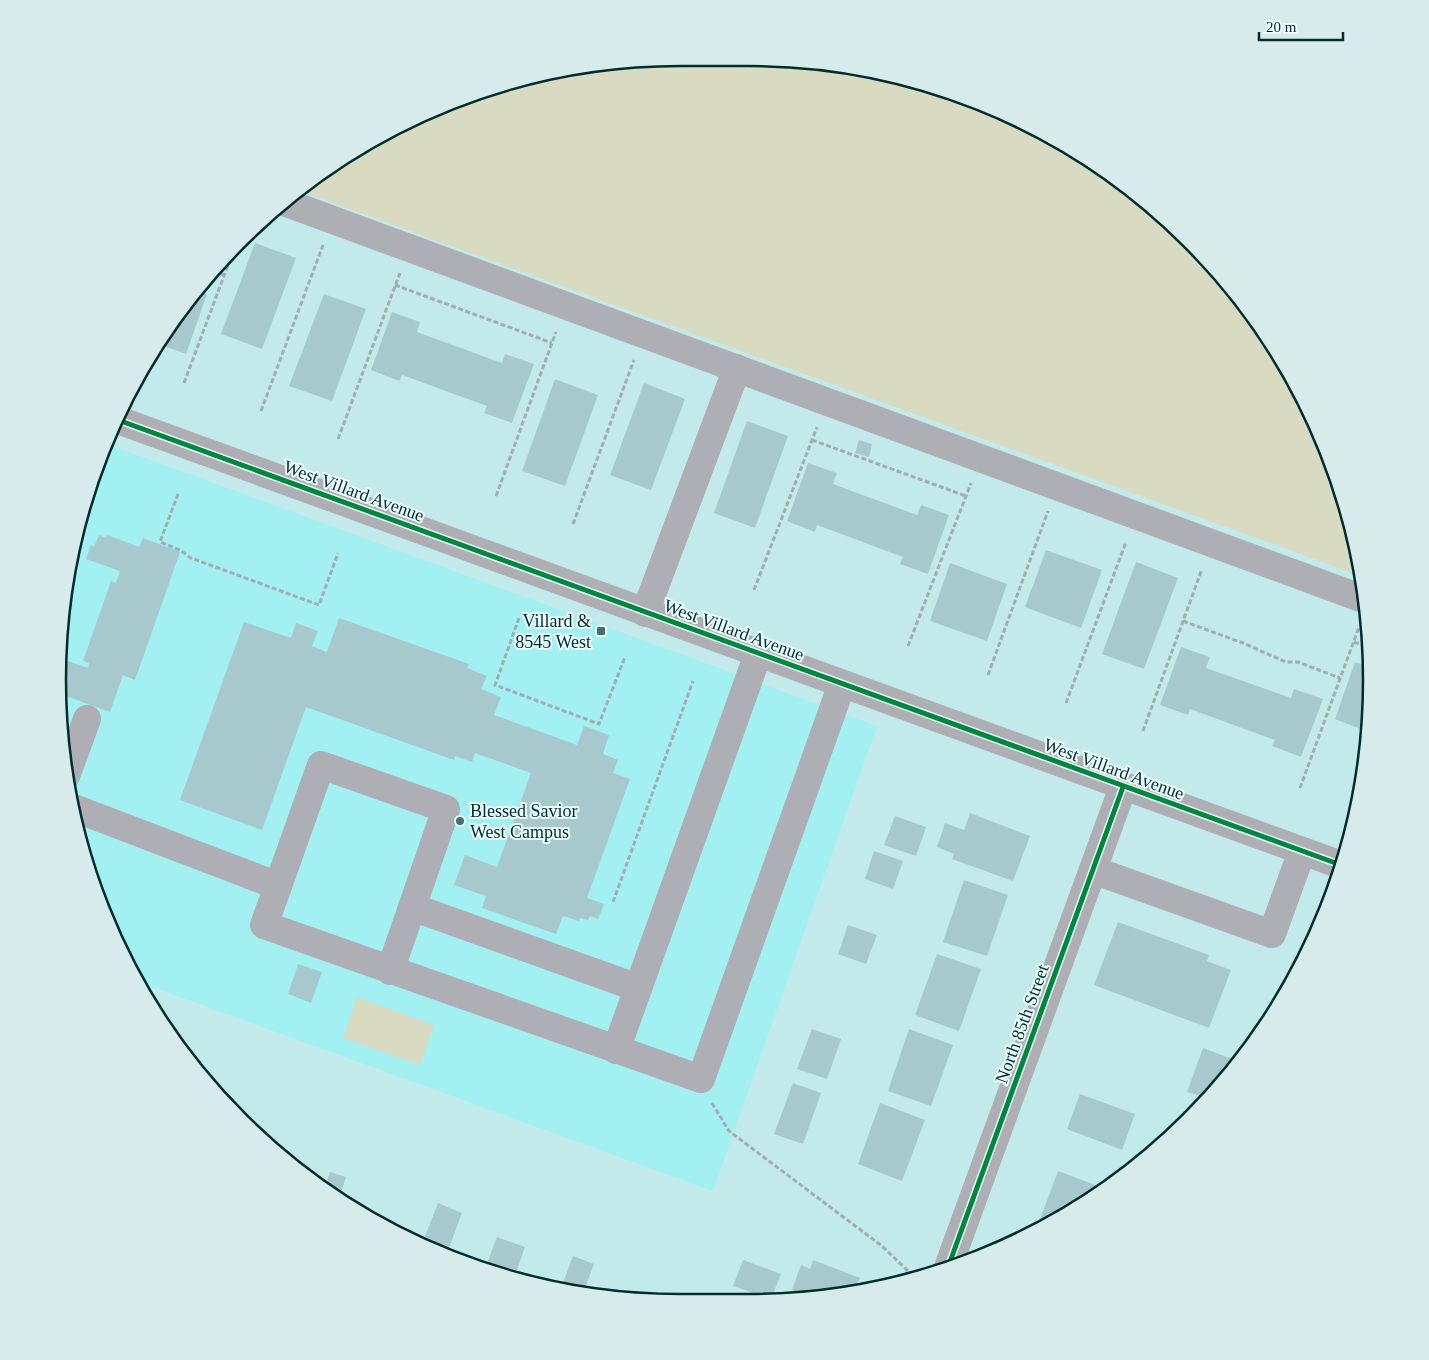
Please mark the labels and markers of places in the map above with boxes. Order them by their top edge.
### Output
place label: Villard & 8545 West [515,611,591,652]
marker: Villard & 8545 West [595,625,607,637]
place label: Blessed Savior West Campus [470,801,578,842]
marker: Blessed Savior West Campus [454,815,466,827]

